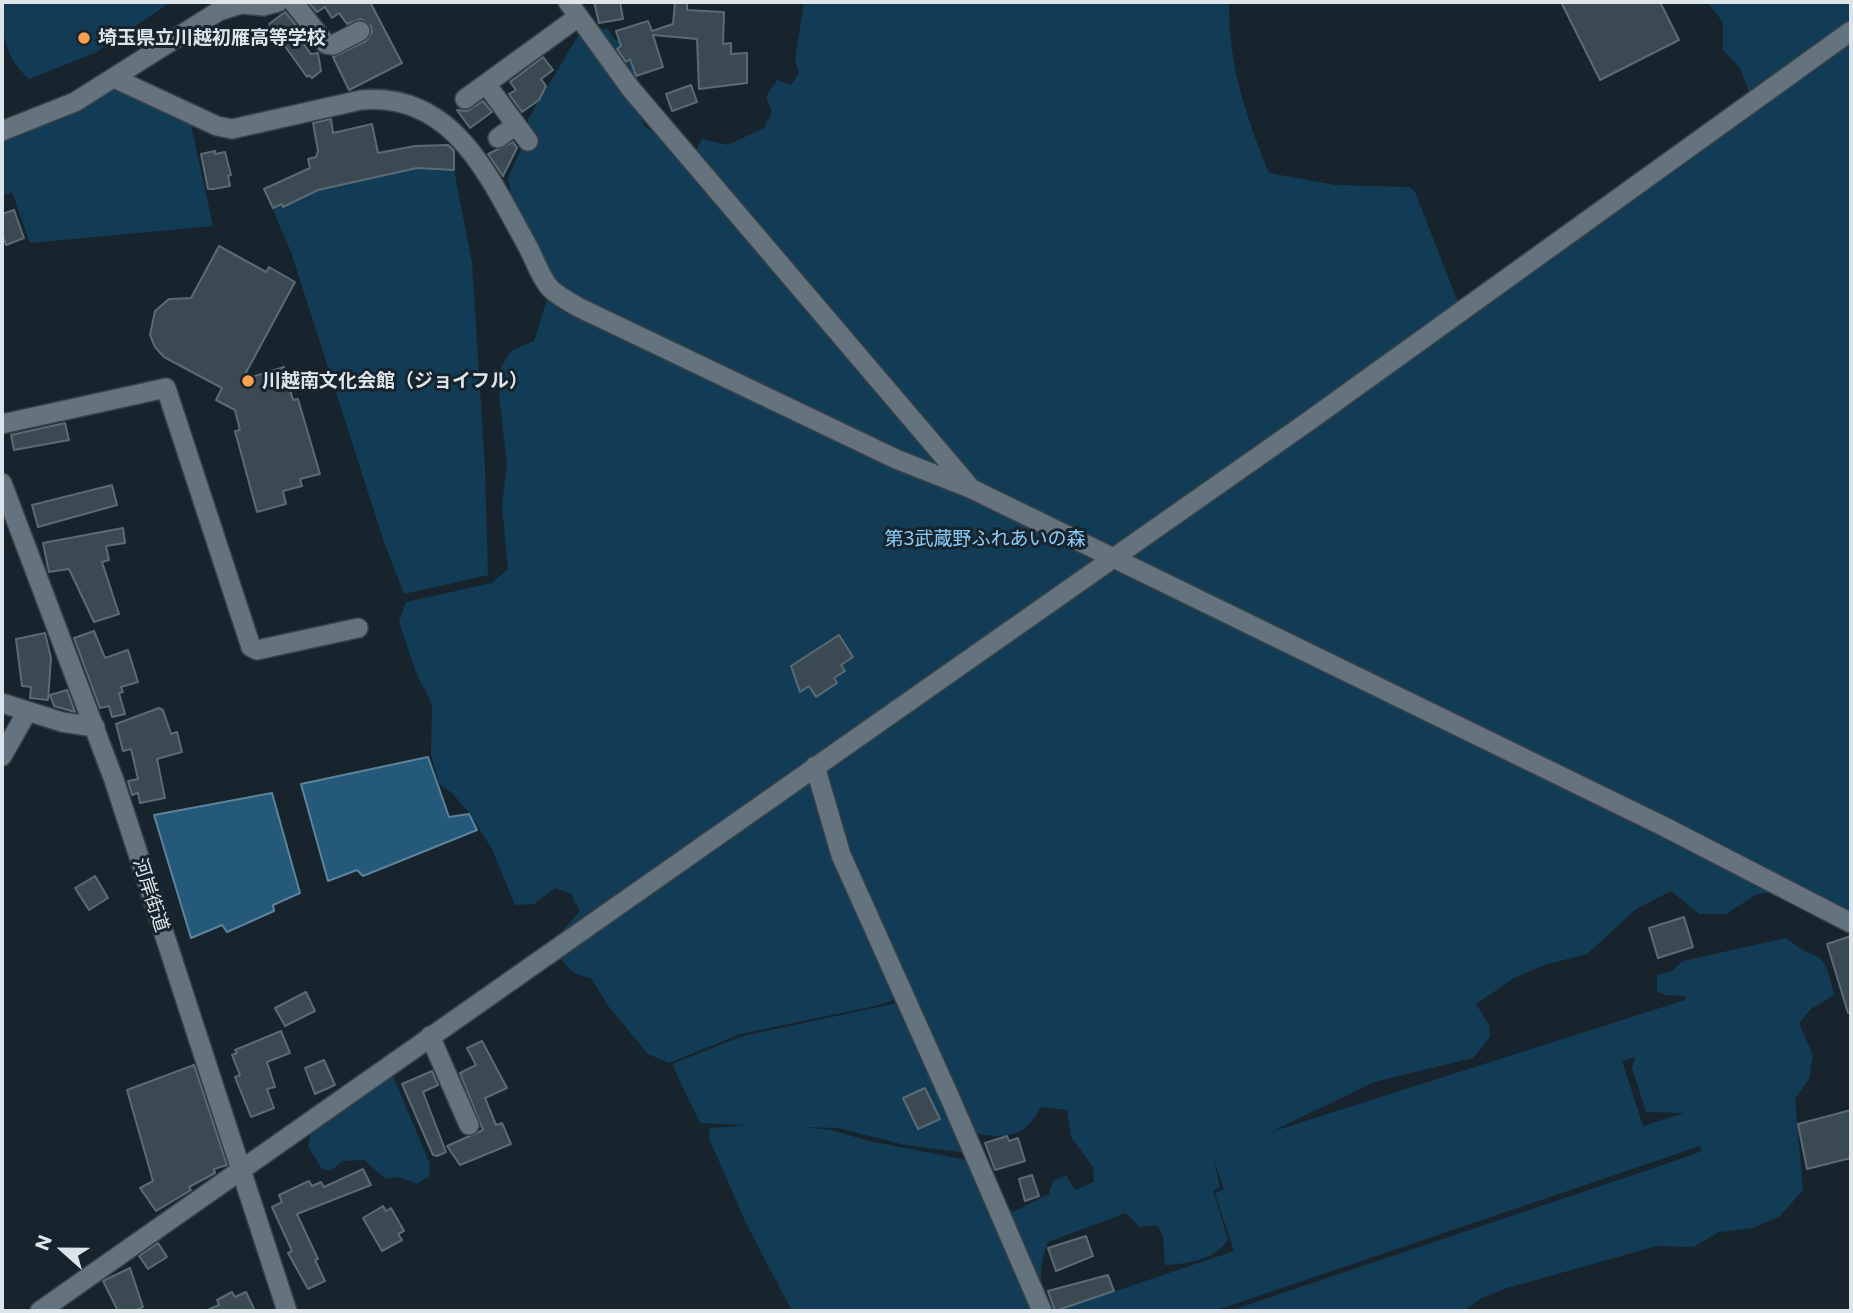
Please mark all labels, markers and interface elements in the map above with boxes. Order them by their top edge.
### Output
place label: 埼玉県立川越初雁高等学校 [98,27,326,49]
marker: 埼玉県立川越初雁高等学校 [76,30,92,46]
place label: 川越南文化会館（ジョイフル） [262,370,528,392]
marker: 川越南文化会館（ジョイフル） [240,373,256,389]
park label: 第3武蔵野ふれあいの森 [885,528,1085,550]
street label: 河岸街道 [128,855,174,935]
north arrow [28,1215,98,1285]
text: N [30,1232,56,1253]

